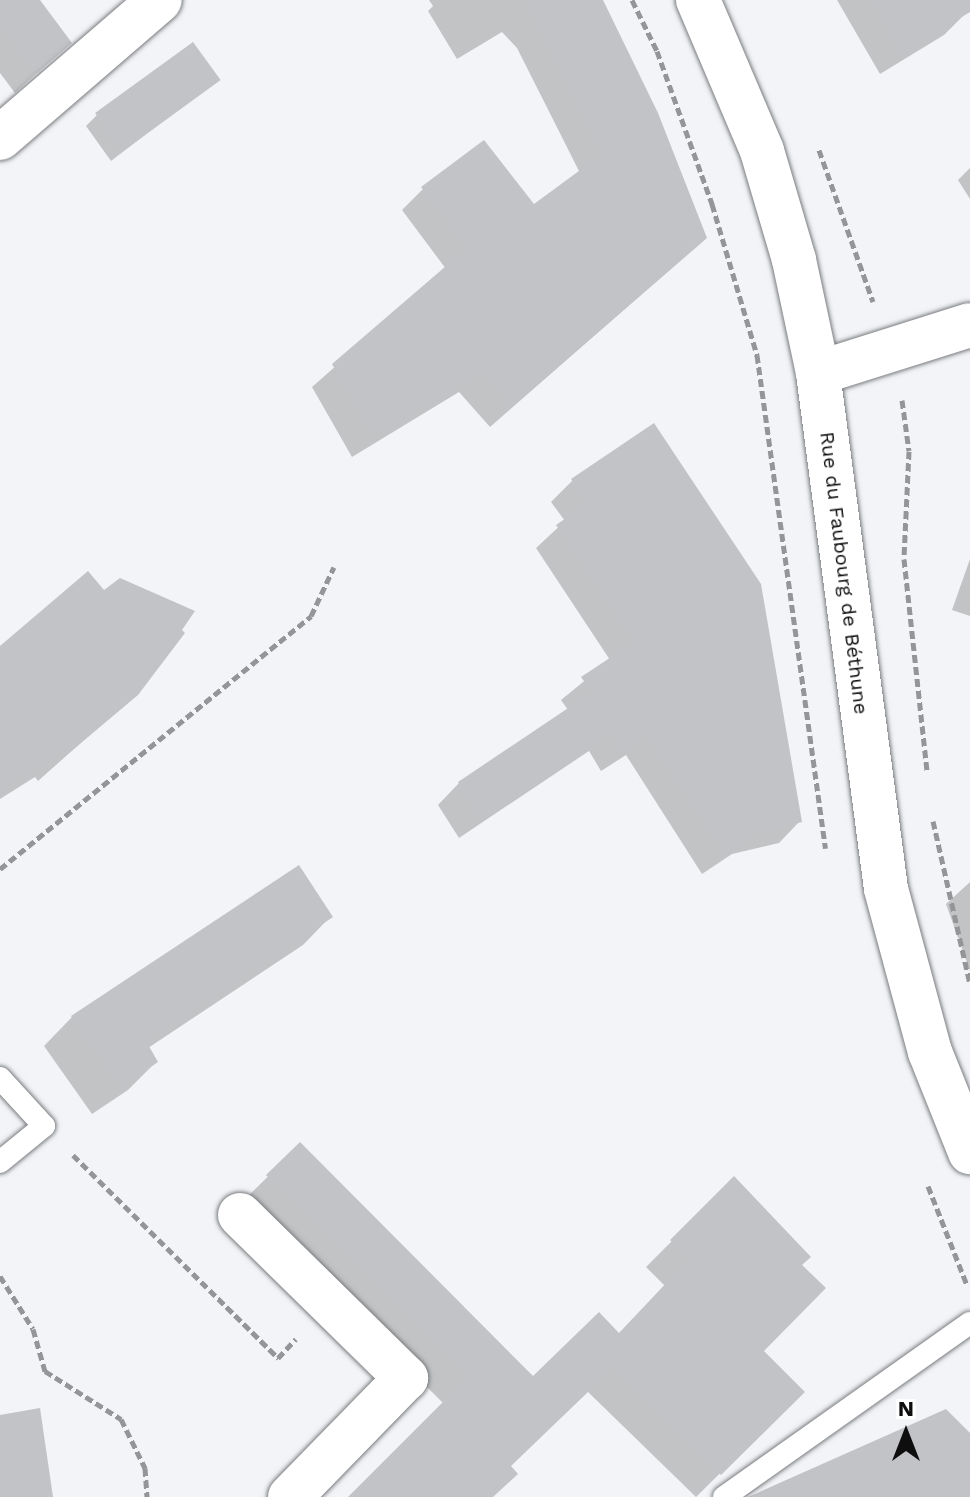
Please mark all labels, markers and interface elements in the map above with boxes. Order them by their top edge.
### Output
street label: Rue du Faubourg de Béthune [815,430,873,716]
north arrow [866,1393,946,1473]
text: N [898,1396,914,1421]

